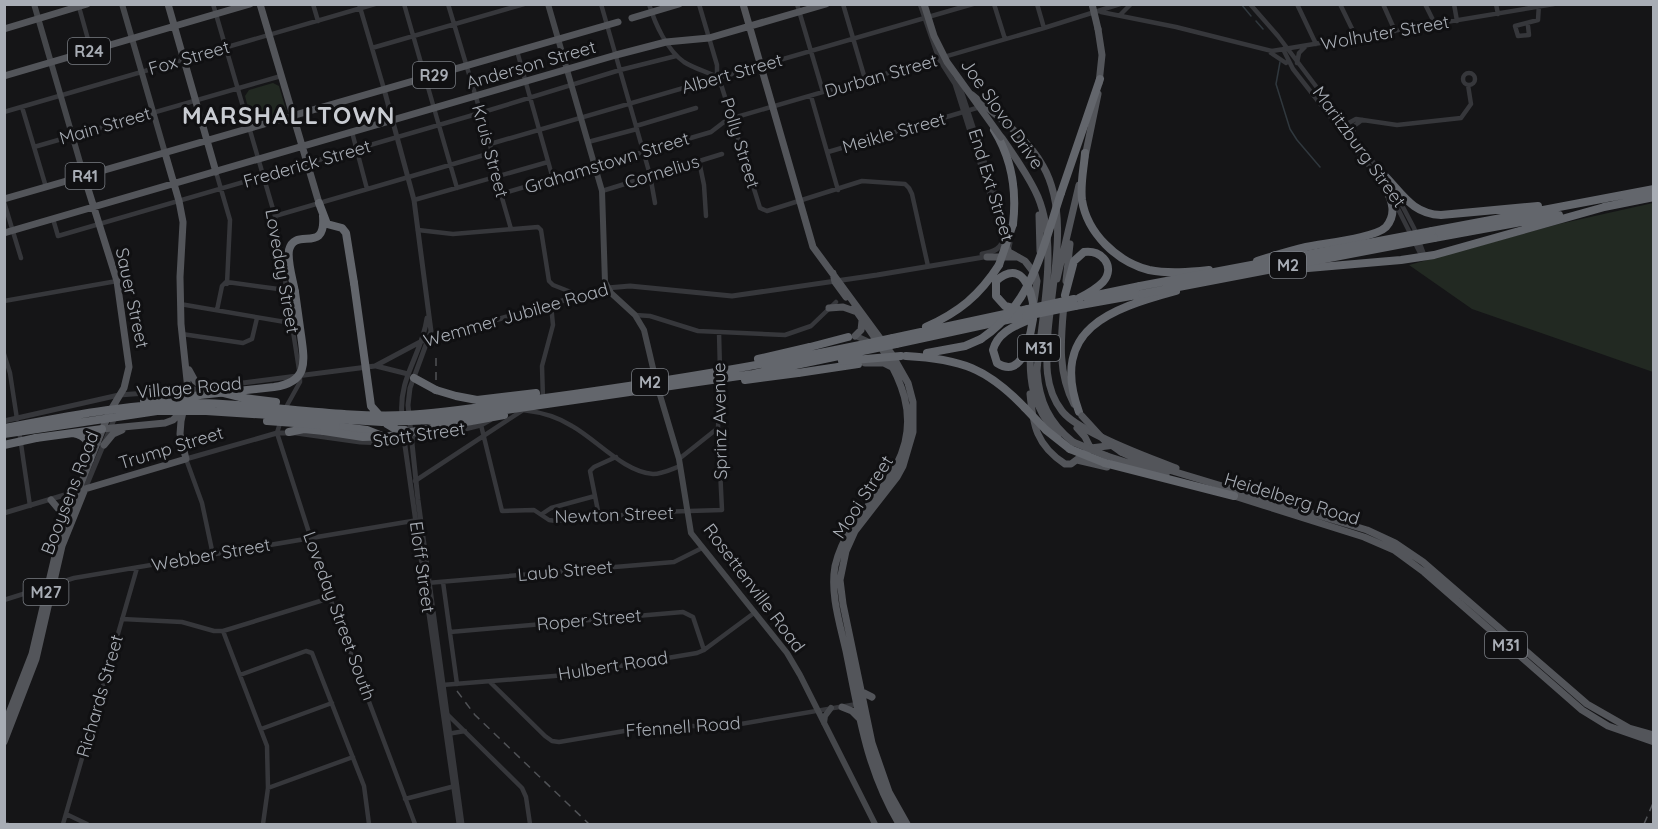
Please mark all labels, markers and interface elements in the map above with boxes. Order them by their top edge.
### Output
street label: Wolhuter Street [1319,10,1451,55]
street label: Fox Street [146,35,232,80]
street label: Anderson Street [463,35,598,94]
road number: R24 [68,38,110,64]
street label: Albert Street [679,48,785,99]
street label: Durban Street [822,48,940,103]
street label: Joe Slovo Drive [956,54,1049,173]
road number: R29 [413,62,455,88]
street label: Maritzburg Street [1308,82,1411,212]
street label: Polly Street [716,95,765,191]
district label: MARSHALLTOWN [182,100,396,130]
street label: Main Street [56,101,153,150]
street label: Kruis Street [467,102,514,200]
street label: Meikle Street [839,107,948,158]
street label: End Ext Street [963,126,1020,244]
street label: Grahamstown Street [522,127,692,199]
street label: Frederick Street [240,134,373,193]
street label: Cornelius [622,149,702,194]
road number: R41 [66,163,104,189]
street label: Loveday Street [260,207,305,335]
street label: Sauer Street [111,245,154,350]
road number: M2 [1270,252,1306,278]
street label: Wemmer Jubilee Road [421,277,611,352]
road number: M31 [1018,335,1060,361]
street label: Sprinz Avenue [707,362,732,480]
road number: M2 [632,369,668,395]
street label: Village Road [135,371,243,404]
street label: Stott Street [371,417,467,452]
street label: Trump Street [116,421,226,474]
street label: Booysens Road [35,428,104,558]
street label: Mooi Street [827,451,898,543]
street label: Heidelberg Road [1221,467,1363,530]
street label: Newton Street [554,501,674,528]
street label: Rosettenville Road [698,519,810,657]
street label: Eloff Street [405,520,440,614]
street label: Loveday Street South [298,528,381,704]
street label: Webber Street [150,533,272,576]
street label: Laub Street [516,555,614,586]
road number: M27 [24,579,68,605]
street label: Roper Street [536,603,642,636]
street label: Richards Street [71,632,128,760]
road number: M31 [1485,632,1527,658]
street label: Hulbert Road [556,645,670,686]
street label: Ffennell Road [625,711,741,742]

